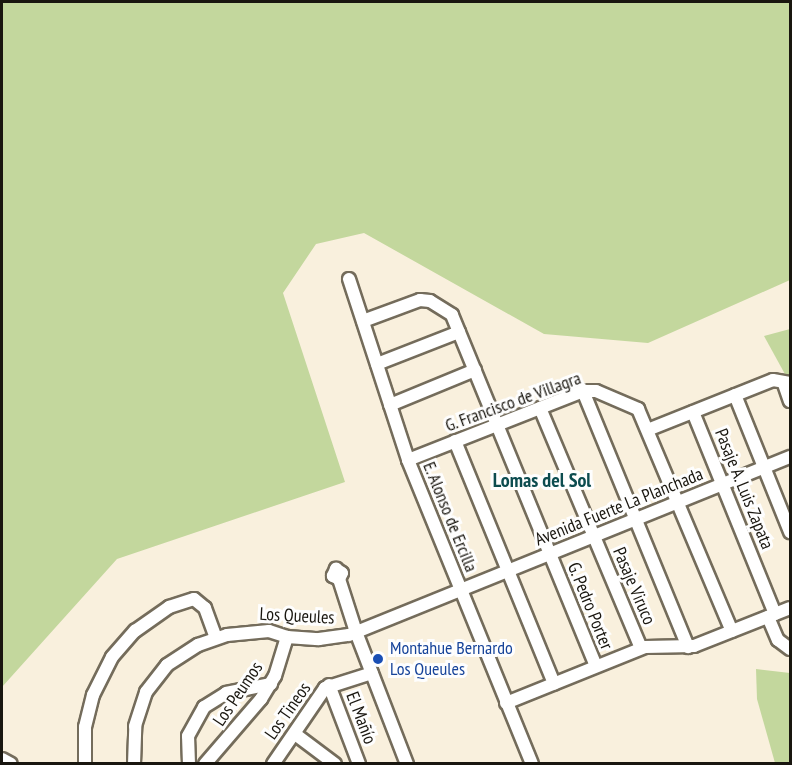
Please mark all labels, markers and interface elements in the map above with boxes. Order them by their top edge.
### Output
street label: G. Francisco de Villagra [442,367,584,437]
street label: Pasaje A. Luis Zapata [710,425,778,553]
street label: E. Alonso de Ercilla [418,458,482,576]
street label: Avenida Fuerte La Planchada [532,463,706,551]
district label: Lomas del Sol [493,468,591,492]
street label: Pasaje Viruco [608,544,660,628]
street label: G. Pedro Porter [563,559,617,653]
street label: Los Queules [259,603,335,629]
place label: Montahue Bernardo Los Queules [390,638,513,680]
marker: Montahue Bernardo Los Queules [371,652,385,666]
street label: Los Peumos [209,658,267,730]
street label: Los Tineos [260,678,316,744]
street label: El Mañío [341,689,381,747]

